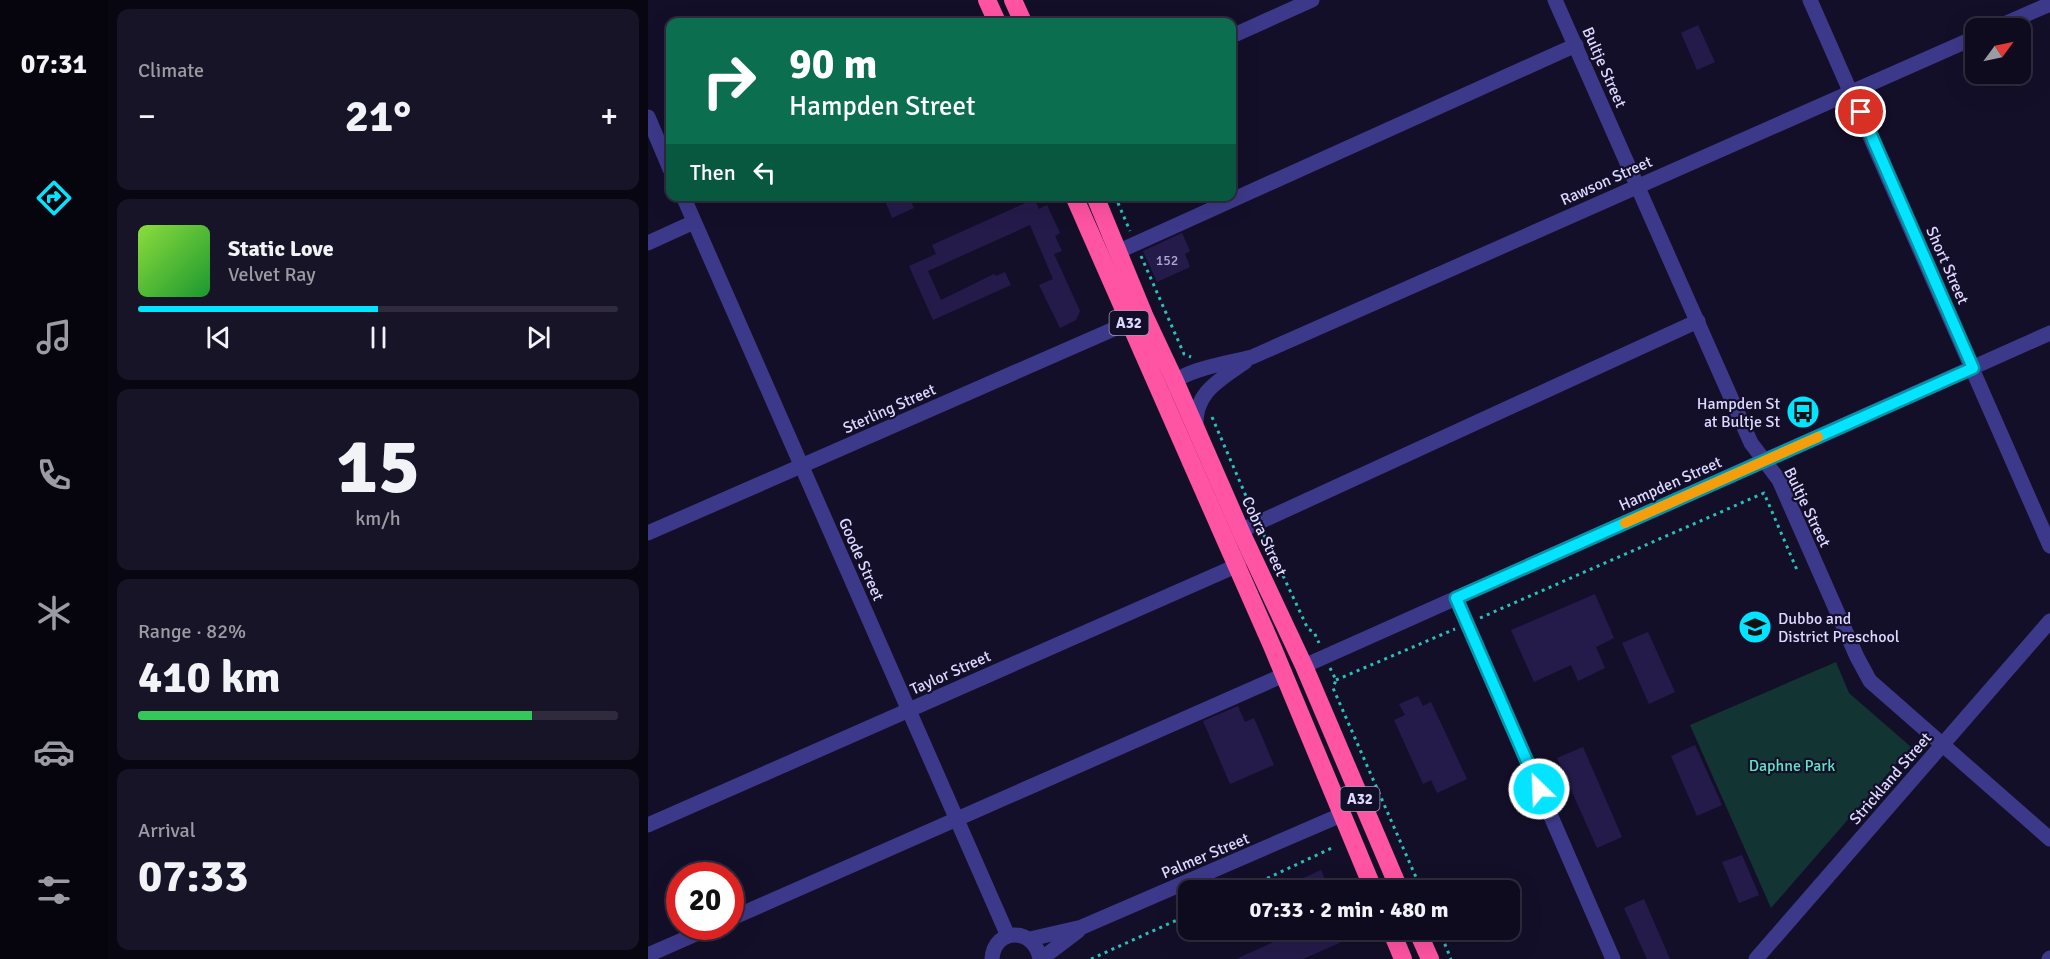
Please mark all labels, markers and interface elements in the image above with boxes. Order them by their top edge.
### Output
north arrow [1965,18,2031,84]
map controls [1965,18,2031,84]
street label: Bultje Street [1577,24,1631,111]
text: 90 m [789,39,878,90]
icon: right [690,42,768,120]
text: 07:31 [21,48,87,81]
text: Climate [138,58,204,83]
pin [1835,86,1886,137]
text: 21° [345,89,411,144]
text: Hampden Street [789,90,976,123]
icon: arrive [1844,95,1877,128]
text: − [138,96,156,137]
text: + [600,96,618,137]
street label: Rawson Street [1557,152,1656,210]
icon: left [748,156,781,189]
text: Then [690,159,736,186]
icon: directions [33,177,75,219]
street label: Short Street [1921,223,1973,308]
text: Static Love [228,235,334,262]
house number: 152 [1156,252,1178,269]
text: Velvet Ray [228,262,316,287]
road number: A32 [1110,311,1148,335]
icon: music [33,316,75,358]
icon: previous [202,321,235,354]
icon: pause [362,321,395,354]
icon: next [522,321,555,354]
street label: Sterling Street [840,379,939,438]
place label: Hampden St at Bultje St [1697,394,1780,432]
bus stop icon: Hampden St at Bultje St [1785,394,1821,430]
text: 15 [336,419,420,515]
street label: Hampden Street [1616,452,1725,516]
icon: phone [33,454,75,496]
street label: Bultje Street [1779,464,1835,551]
street label: Cobra Street [1237,493,1291,580]
text: km/h [355,506,401,531]
street label: Goode Street [834,515,888,604]
icon: climate [33,592,75,634]
school or university icon: Dubbo and District Preschool [1737,609,1773,645]
place label: Dubbo and District Preschool [1778,609,1900,647]
text: Range · 82% [138,619,246,644]
street label: Taylor Street [907,646,994,700]
text: 410 km [138,650,281,705]
street label: Strickland Street [1845,728,1936,829]
icon: car [33,731,75,773]
park label: Daphne Park [1749,756,1835,776]
position arrow [1507,757,1571,821]
road number: A32 [1340,787,1380,811]
text: Arrival [138,818,196,843]
street label: Palmer Street [1159,828,1253,883]
text: 07:33 [138,849,248,904]
speed limit sign: 20 [666,862,744,940]
icon: filters [33,869,75,911]
text: 07:33 · 2 min · 480 m [1249,896,1449,923]

